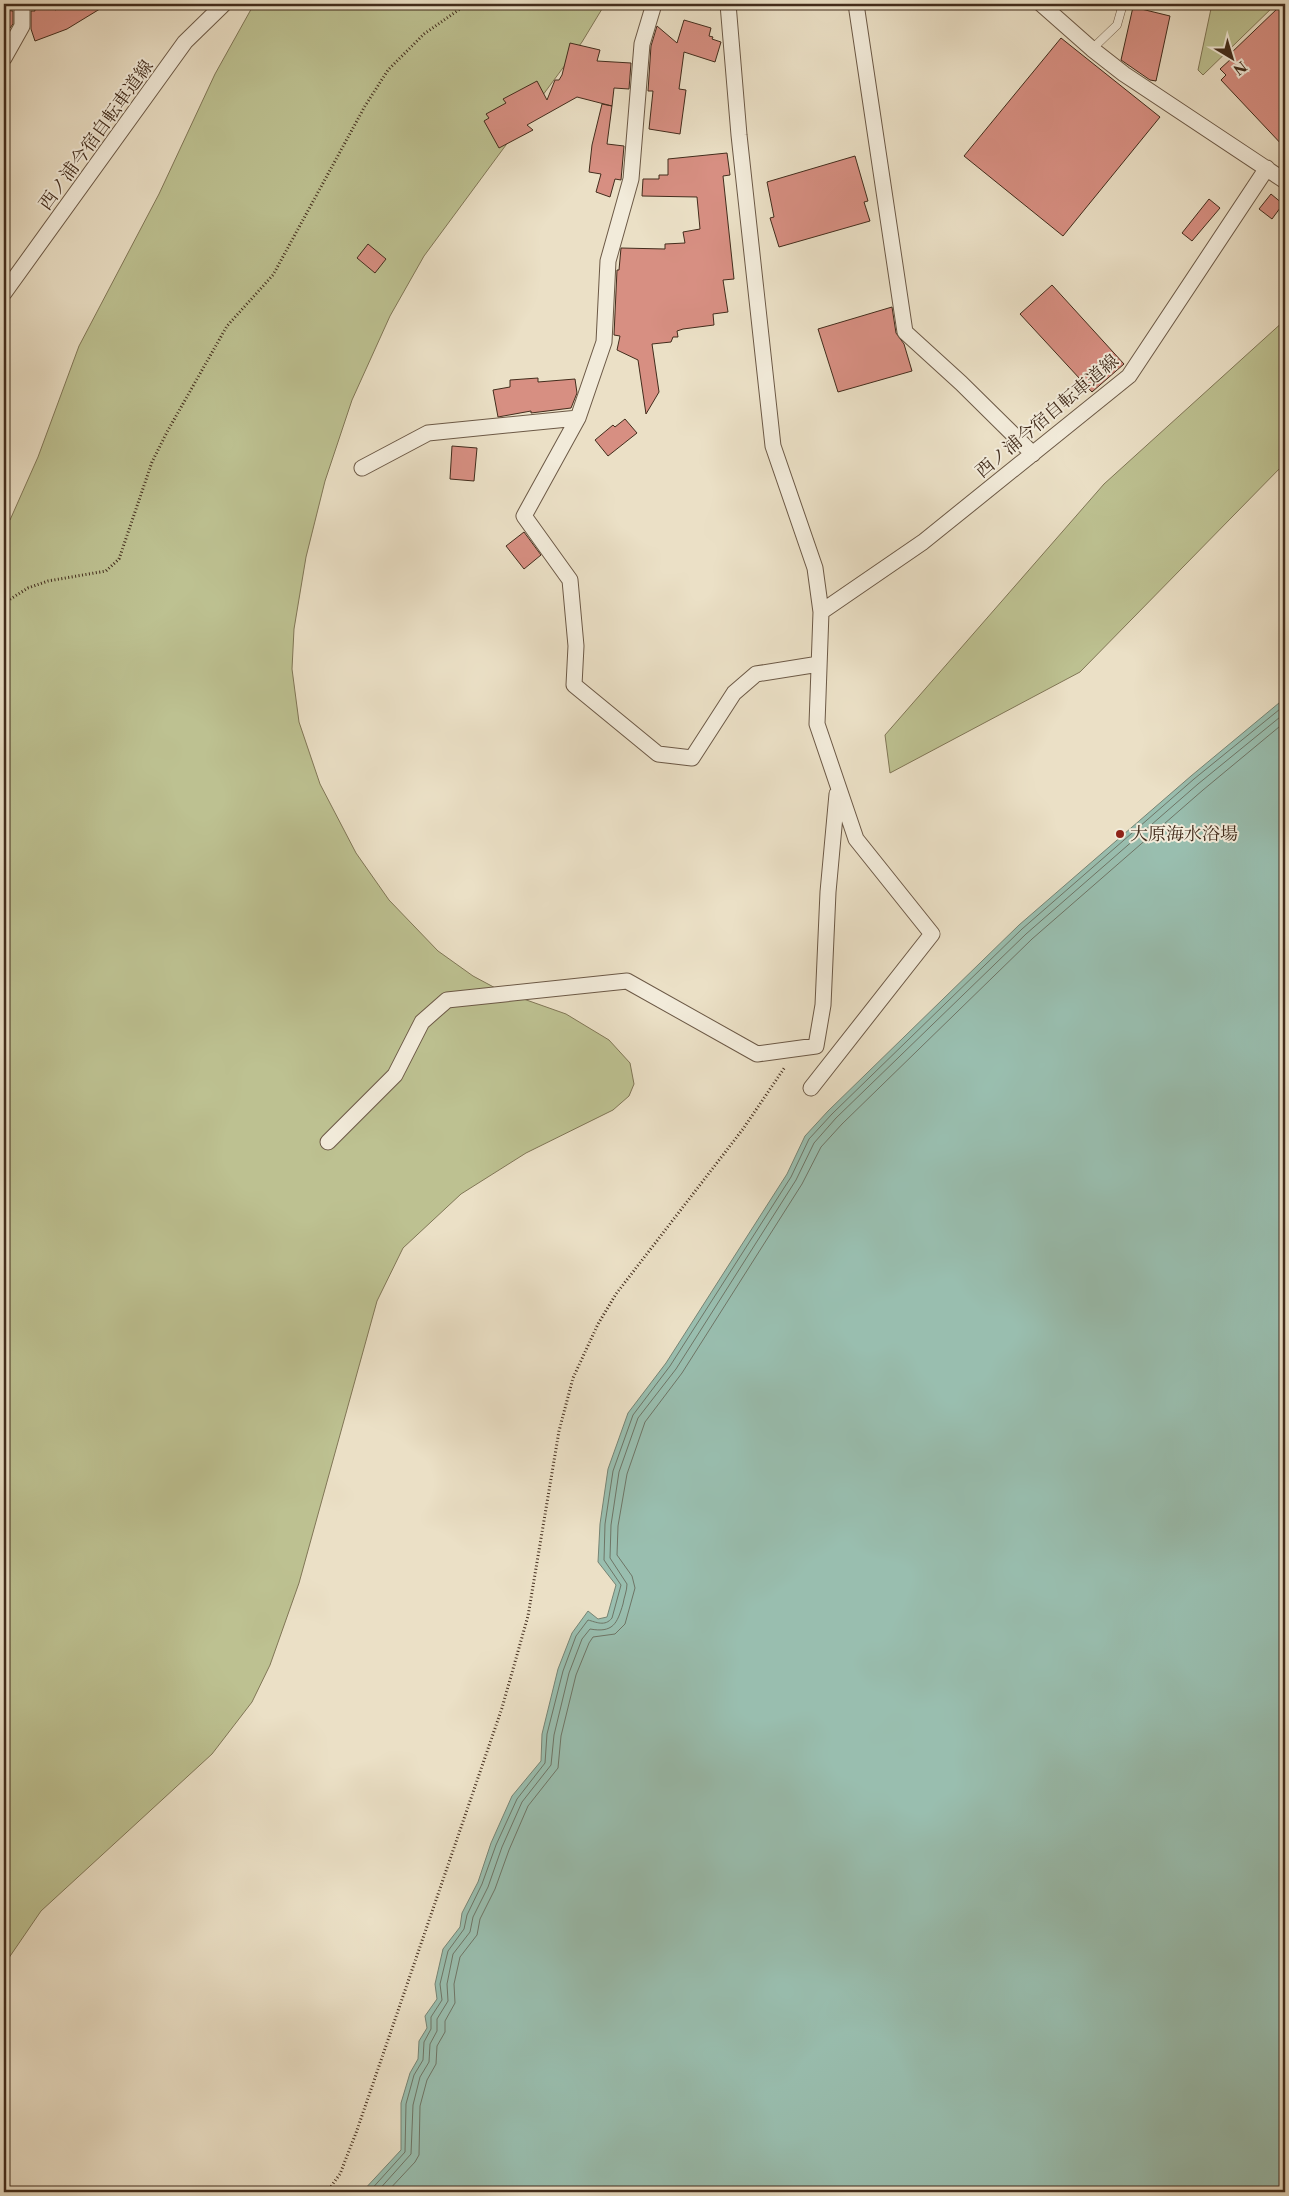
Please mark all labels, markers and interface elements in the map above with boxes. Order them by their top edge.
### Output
north arrow [1206,32,1256,82]
street label: 西ノ浦今宿自転車道線 [34,56,158,214]
text: N [1230,57,1250,79]
street label: 西ノ浦今宿自転車道線 [971,350,1123,482]
place label: 大原海水浴場 [1130,823,1238,845]
marker: 大原海水浴場 [1114,828,1126,840]

